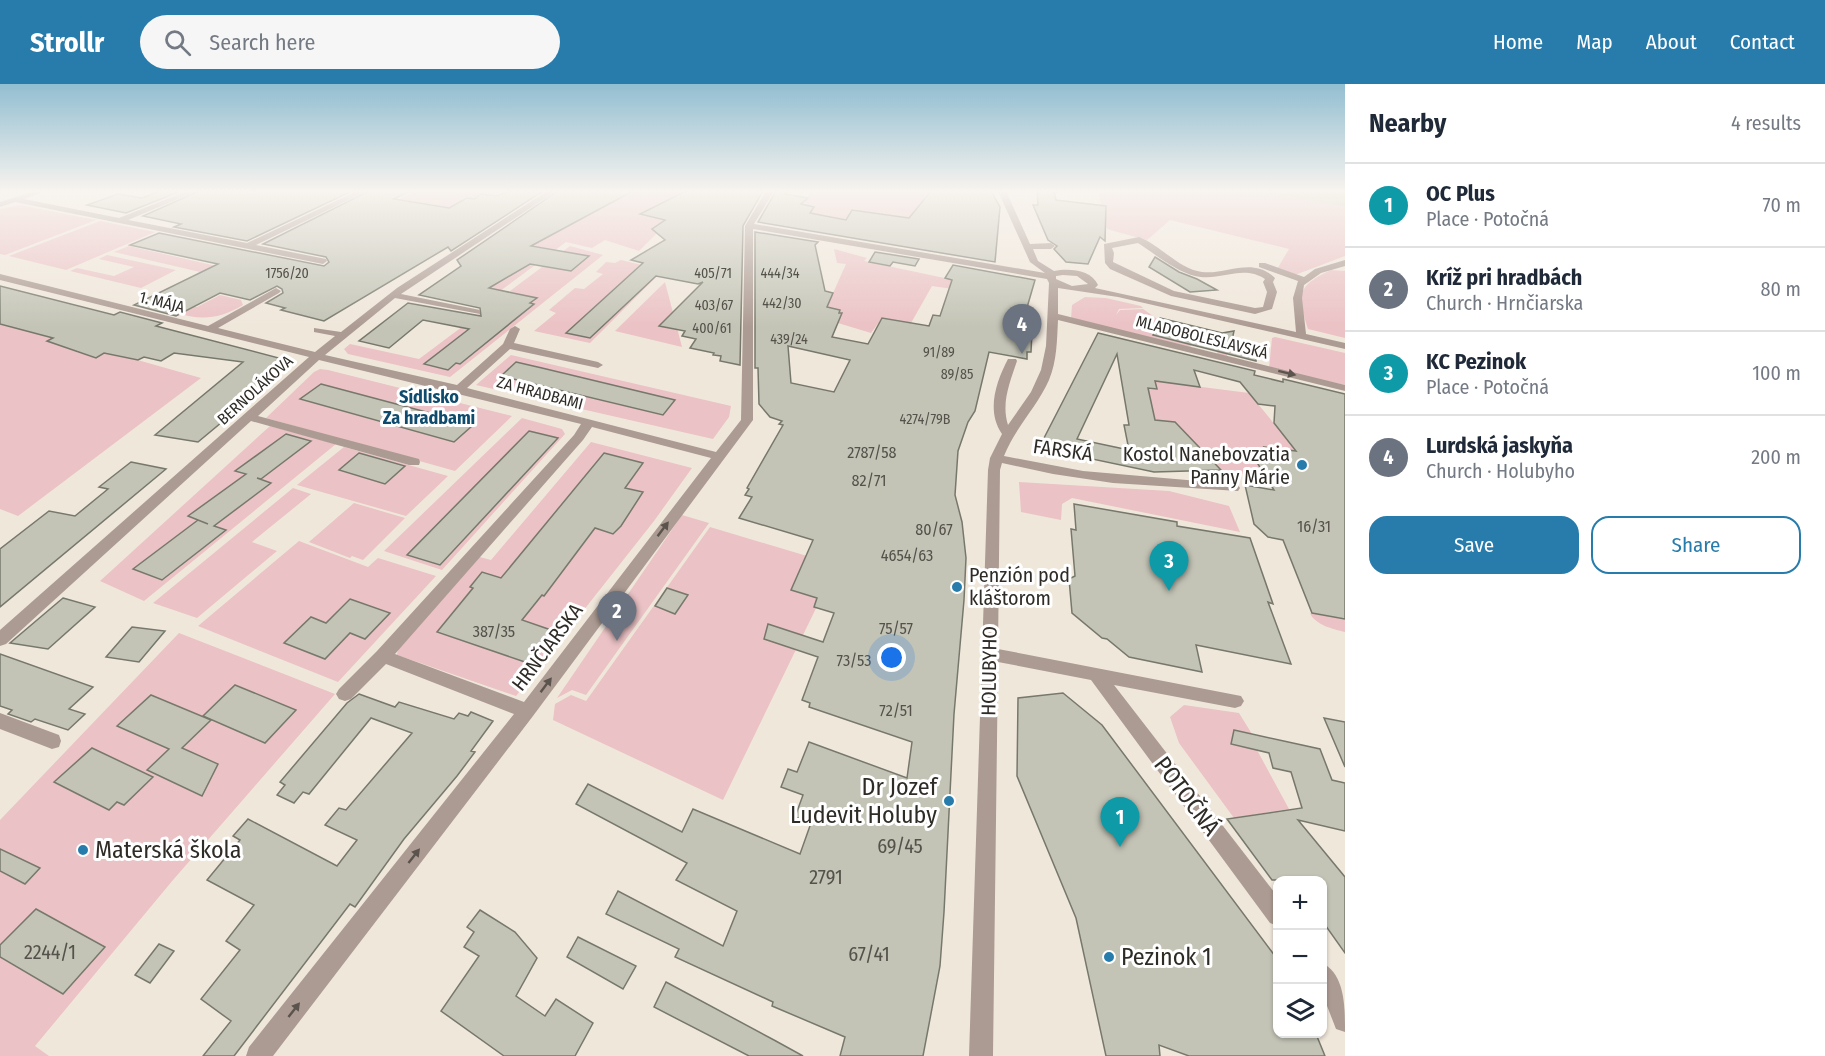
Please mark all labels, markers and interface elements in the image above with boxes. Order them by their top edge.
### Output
search box [140,15,560,69]
text: Strollr [30,26,104,59]
icon: search [161,26,194,59]
text: Search here [209,29,315,56]
text: Home [1493,29,1543,55]
text: Map [1576,29,1613,55]
text: About [1646,29,1697,55]
text: Contact [1730,29,1795,55]
text: Nearby [1369,108,1446,139]
text: 4 results [1731,111,1801,135]
text: OC Plus [1426,180,1495,207]
text: 1 [1384,193,1393,217]
text: 70 m [1763,193,1801,217]
text: Place · Potočná [1426,207,1549,231]
text: Kríž pri hradbách [1426,264,1582,291]
house number: 1756/20 [265,265,309,282]
house number: 405/71 [694,265,732,282]
house number: 444/34 [760,265,800,282]
text: 2 [1384,277,1393,301]
text: 80 m [1761,277,1801,301]
street label: 1. MÁJA [137,287,187,317]
text: Church · Hrnčiarska [1426,291,1583,315]
house number: 442/30 [762,295,802,312]
house number: 403/67 [695,297,734,314]
pin: 4 [1002,304,1042,354]
street label: MLADOBOLESLAVSKÁ [1134,311,1271,363]
house number: 400/61 [692,320,732,337]
house number: 439/24 [770,331,808,348]
house number: 91/89 [923,344,955,361]
text: KC Pezinok [1426,348,1526,375]
street label: BERNOLÁKOVA [213,351,297,429]
text: 3 [1384,361,1393,385]
text: 100 m [1752,361,1801,385]
house number: 89/85 [941,366,973,383]
one-way arrow [1278,369,1297,379]
street label: ZA HRADBAMI [495,372,585,414]
text: Place · Potočná [1426,375,1549,399]
district label: Sídlisko Za hradbami [383,386,475,429]
house number: 4274/79B [900,411,951,428]
text: Lurdská jaskyňa [1426,432,1573,459]
street label: FARSKÁ [1032,434,1095,466]
place label: Kostol Nanebovzatia Panny Márie [1123,442,1290,489]
house number: 2787/58 [847,443,897,462]
text: 4 [1383,445,1394,469]
text: 200 m [1751,445,1801,469]
marker: Kostol Nanebovzatia Panny Márie [1295,458,1309,472]
text: Church · Holubyho [1426,459,1575,483]
house number: 82/71 [852,471,886,490]
button: Save [1369,516,1579,574]
button: Share [1591,516,1801,574]
house number: 16/31 [1297,517,1331,536]
house number: 80/67 [915,520,953,539]
one-way arrow [657,522,669,538]
pin: 3 [1150,542,1188,591]
house number: 4654/63 [881,546,933,565]
place label: Penzión pod kláštorom [969,563,1070,610]
marker: Penzión pod kláštorom [950,580,964,594]
pin: 2 [598,592,636,641]
street label: HRNČIARSKA [506,598,588,695]
house number: 75/57 [879,619,913,638]
house number: 387/35 [473,622,515,641]
street label: HOLUBYHO [976,626,1002,716]
your location [877,643,906,672]
house number: 73/53 [837,651,871,670]
one-way arrow [540,677,552,693]
house number: 72/51 [879,701,913,720]
street label: POTOČNÁ [1148,750,1227,841]
place label: Dr Jozef Ludevit Holuby [790,773,939,829]
marker: Dr Jozef Ludevit Holuby [942,794,956,808]
pin: 1 [1100,798,1140,847]
house number: 69/45 [877,834,923,858]
place label: Materská škola [95,836,242,864]
marker: Materská škola [76,843,90,857]
one-way arrow [407,848,420,864]
house number: 2791 [809,865,843,889]
map controls [1273,876,1327,1038]
button: + [1273,876,1327,930]
button: − [1273,930,1327,984]
house number: 2244/1 [24,940,76,964]
house number: 67/41 [848,942,890,966]
place label: Pezinok 1 [1121,943,1212,971]
marker: Pezinok 1 [1102,950,1116,964]
button: layers [1273,984,1327,1038]
one-way arrow [288,1002,300,1018]

